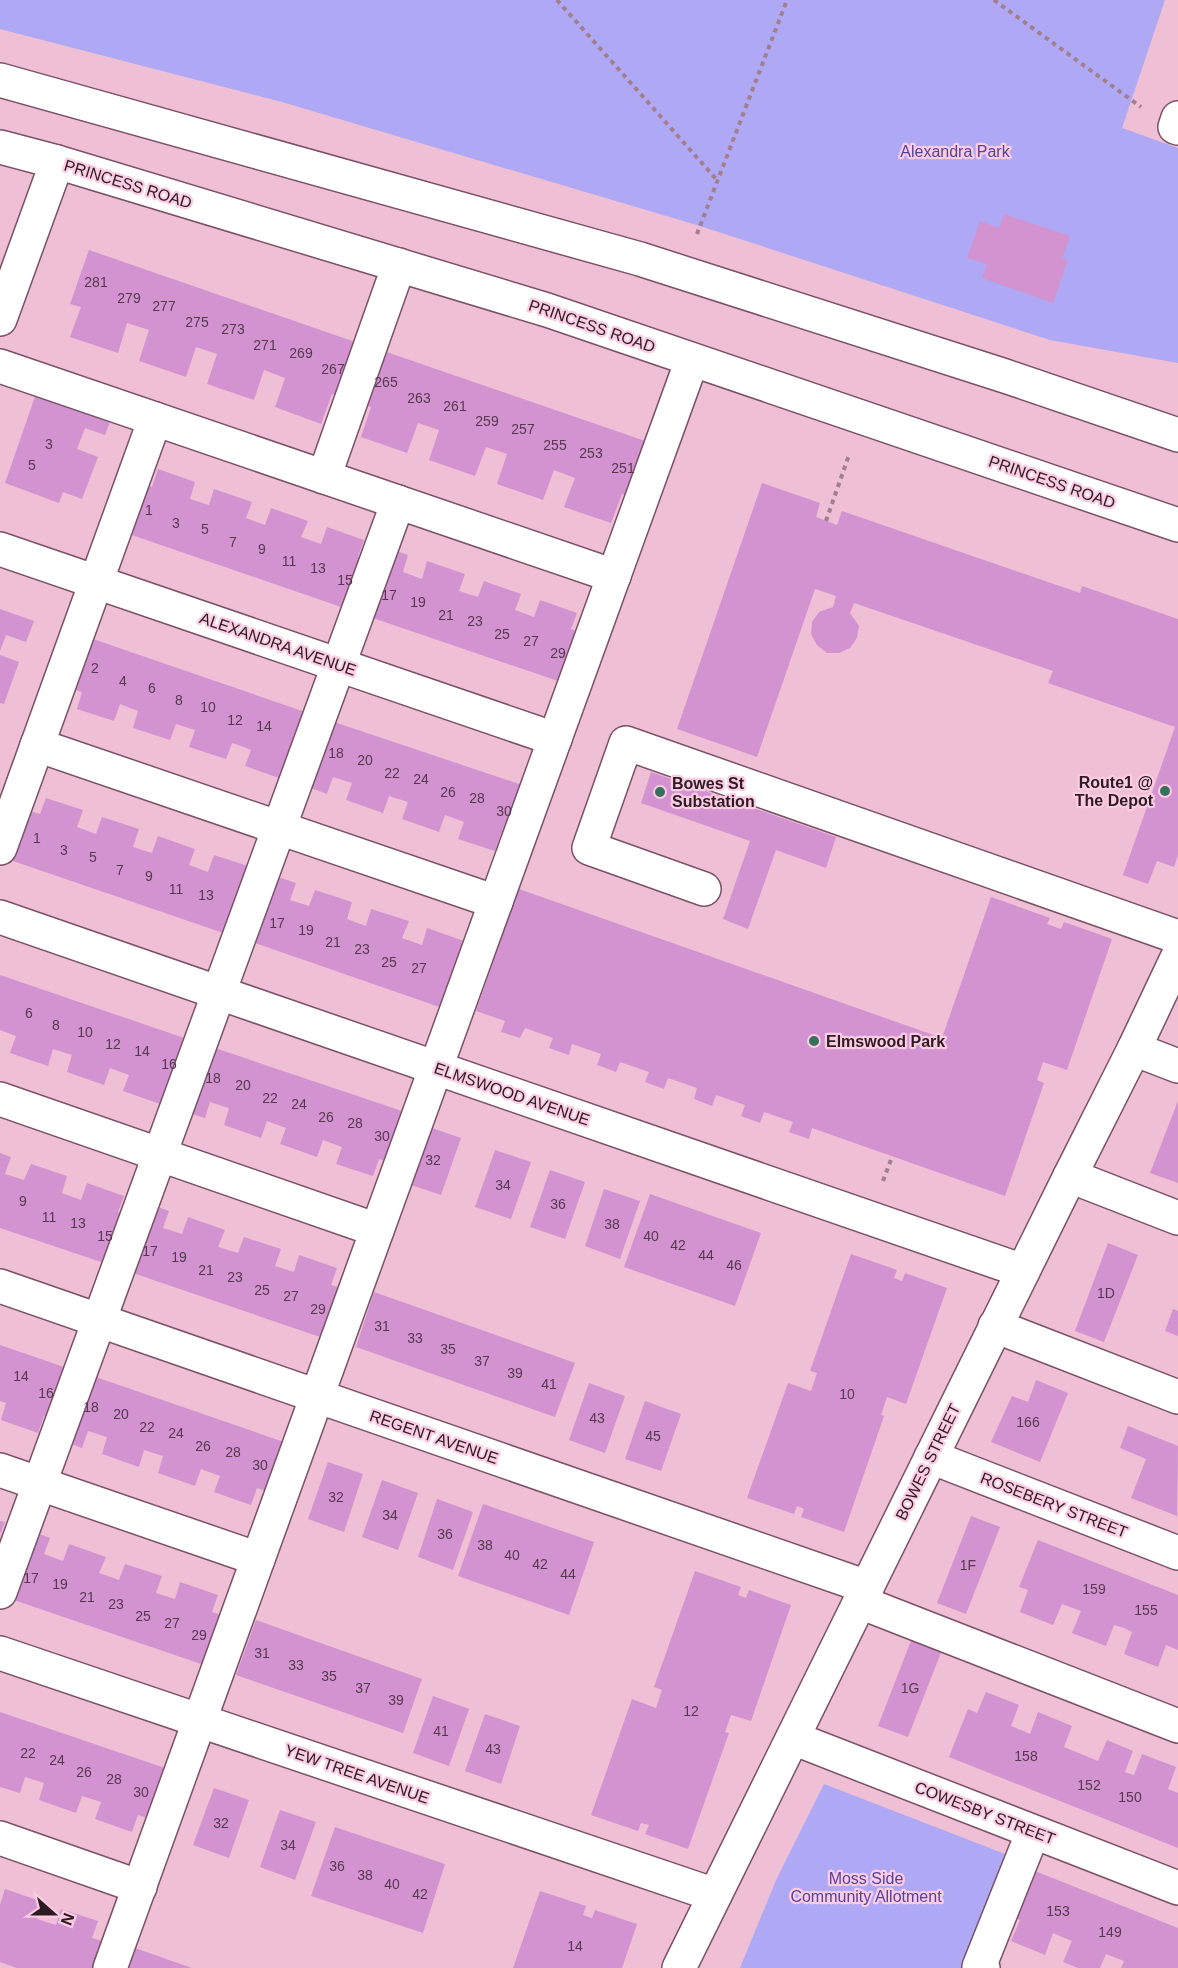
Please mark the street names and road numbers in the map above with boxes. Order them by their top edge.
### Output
street label: PRINCESS ROAD [62,157,194,211]
street label: PRINCESS ROAD [527,296,657,356]
street label: PRINCESS ROAD [987,452,1117,512]
street label: ALEXANDRA AVENUE [198,609,358,679]
street label: ELMSWOOD AVENUE [432,1059,592,1129]
street label: BOWES STREET [892,1401,964,1523]
street label: REGENT AVENUE [368,1407,500,1467]
street label: ROSEBERY STREET [978,1469,1130,1541]
street label: YEW TREE AVENUE [283,1741,431,1807]
street label: COWESBY STREET [912,1778,1058,1848]

